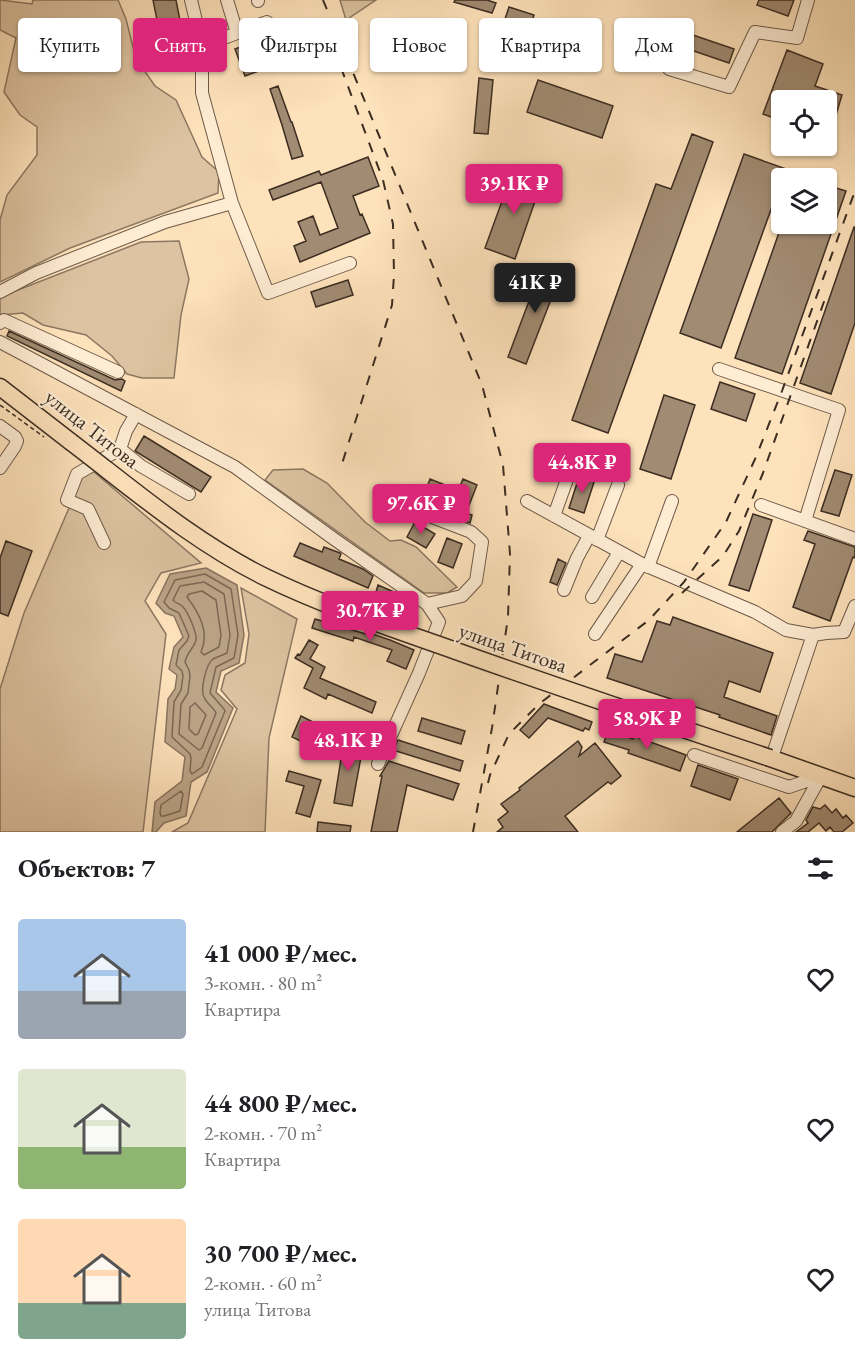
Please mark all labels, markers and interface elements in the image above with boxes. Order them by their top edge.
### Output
chip: Купить [18,18,121,72]
chip: Снять [133,18,227,72]
chip: Фильтры [239,18,358,72]
chip: Новое [370,18,467,72]
chip: Квартира [479,18,602,72]
chip: Дом [614,18,694,72]
map controls [771,90,837,234]
button: locate [771,90,837,156]
pin: 39.1K ₽ [459,164,569,215]
button: layers [771,168,837,234]
text: 39.1K ₽ [480,170,548,196]
pin: 41K ₽ [493,263,577,314]
text: 41K ₽ [508,269,562,295]
street label: улица Титова [40,383,145,474]
pin: 44.8K ₽ [527,443,637,494]
text: 44.8K ₽ [548,449,616,475]
pin: 97.6K ₽ [366,484,476,535]
text: 97.6K ₽ [387,490,455,516]
pin: 30.7K ₽ [315,591,425,642]
text: 30.7K ₽ [336,597,404,623]
street label: улица Титова [456,616,571,679]
pin: 58.9K ₽ [592,699,702,750]
text: 58.9K ₽ [613,705,681,731]
pin: 48.1K ₽ [293,721,403,772]
text: 48.1K ₽ [314,727,382,753]
text: Объектов: 7 [18,851,155,885]
icon: filters [804,852,837,885]
text: 41 000 ₽/мес. [204,936,357,970]
icon: home [66,943,138,1015]
icon: heart [804,963,837,996]
text: 3-комн. · 80 m² [204,970,322,996]
text: Квартира [204,996,281,1022]
text: 44 800 ₽/мес. [204,1086,357,1120]
icon: home [66,1093,138,1165]
icon: heart [804,1113,837,1146]
text: 2-комн. · 70 m² [204,1120,322,1146]
text: Квартира [204,1146,281,1172]
text: 30 700 ₽/мес. [204,1236,357,1270]
icon: home [66,1243,138,1315]
icon: heart [804,1263,837,1296]
text: 2-комн. · 60 m² [204,1270,322,1296]
text: улица Титова [204,1296,311,1322]

